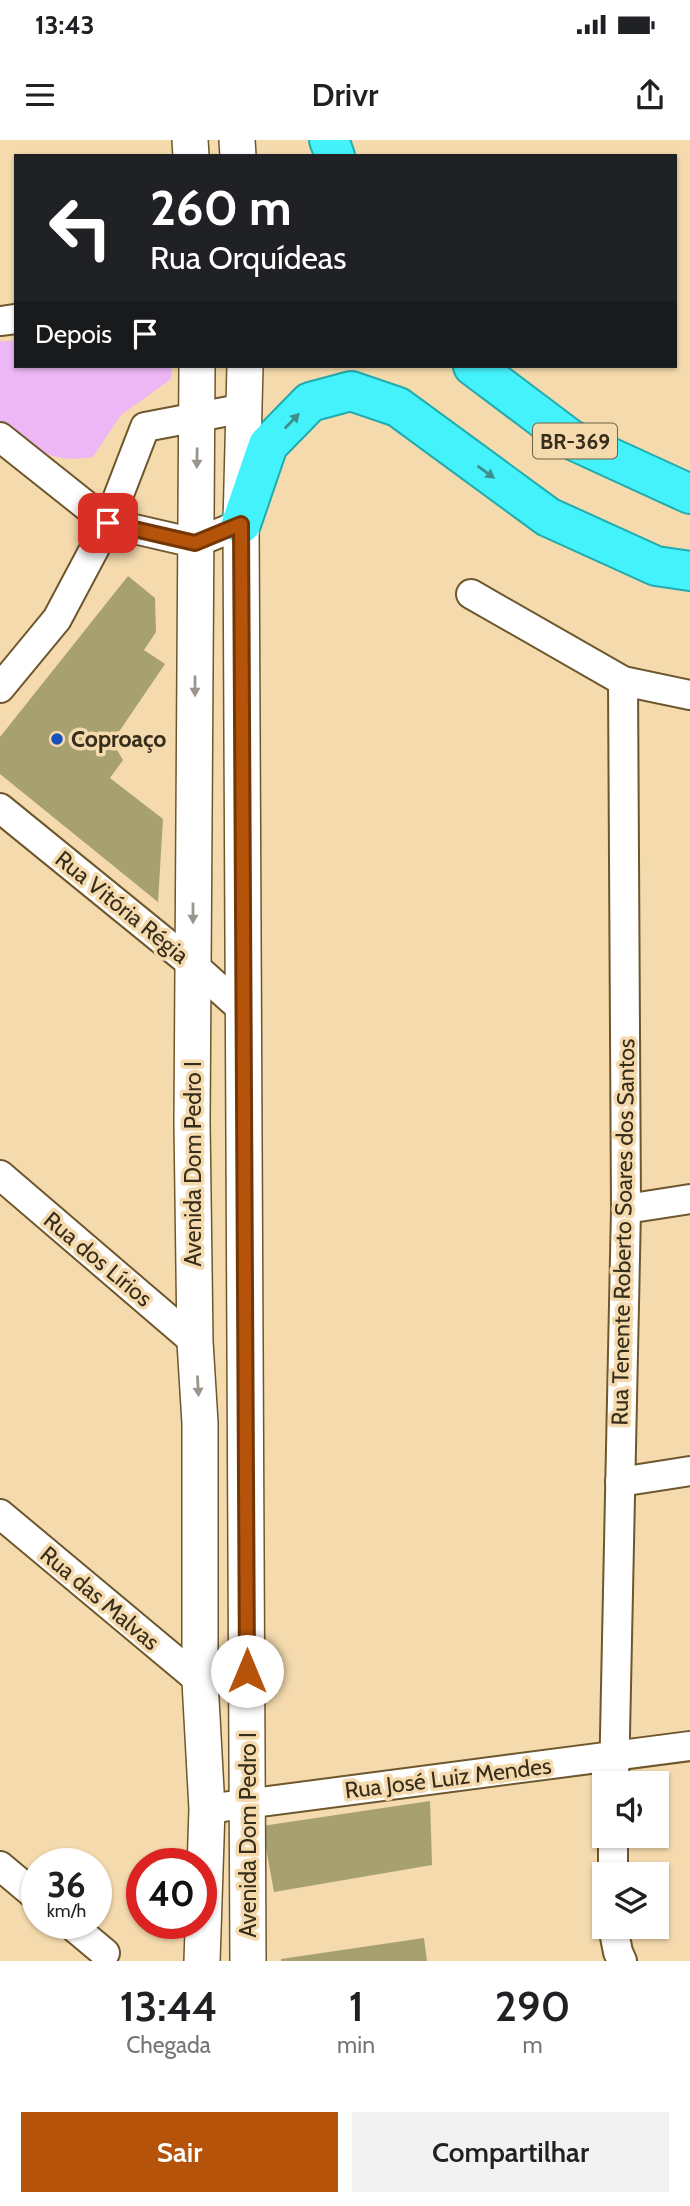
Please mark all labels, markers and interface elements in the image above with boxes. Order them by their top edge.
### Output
text: 13:43 [35,9,95,41]
text: Drivr [312,75,378,114]
icon: menu [21,76,59,114]
icon: share [631,76,669,114]
text: 260 m [150,178,292,237]
icon: left [35,182,126,273]
text: Rua Orquídeas [150,238,346,277]
icon: arrive [126,315,164,353]
text: Depois [35,318,112,350]
one-way arrow [284,413,300,429]
road number: BR-369 [533,424,617,458]
one-way arrow [191,448,202,470]
one-way arrow [477,465,496,479]
pin [78,493,138,553]
icon: arrive [89,504,127,542]
one-way arrow [189,675,200,697]
place label: Coproaço [71,725,166,753]
marker: Coproaço [49,731,65,747]
street label: Rua Vitória Régia [50,845,194,969]
one-way arrow [187,903,199,925]
street label: Rua Tenente Roberto Soares dos Santos [606,1038,640,1426]
street label: Avenida Dom Pedro I [179,1061,207,1267]
street label: Rua dos Lírios [38,1206,158,1312]
one-way arrow [193,1375,204,1397]
street label: Rua das Malvas [35,1540,165,1656]
position arrow [210,1634,284,1708]
street label: Avenida Dom Pedro I [234,1732,262,1938]
street label: Rua José Luiz Mendes [343,1751,553,1805]
map controls [592,1771,669,1939]
button: sound [592,1771,669,1848]
speed limit sign: 40 [126,1848,217,1939]
button: layers [592,1862,669,1939]
text: 36 [47,1863,86,1906]
text: km/h [47,1900,86,1922]
text: 13:44 [120,1980,217,2032]
text: 1 [349,1980,363,2032]
text: 290 [495,1980,570,2032]
text: Chegada [126,2031,211,2059]
text: min [337,2031,375,2059]
text: m [522,2031,543,2059]
button: Sair [21,2112,338,2192]
button: Compartilhar [352,2112,669,2192]

